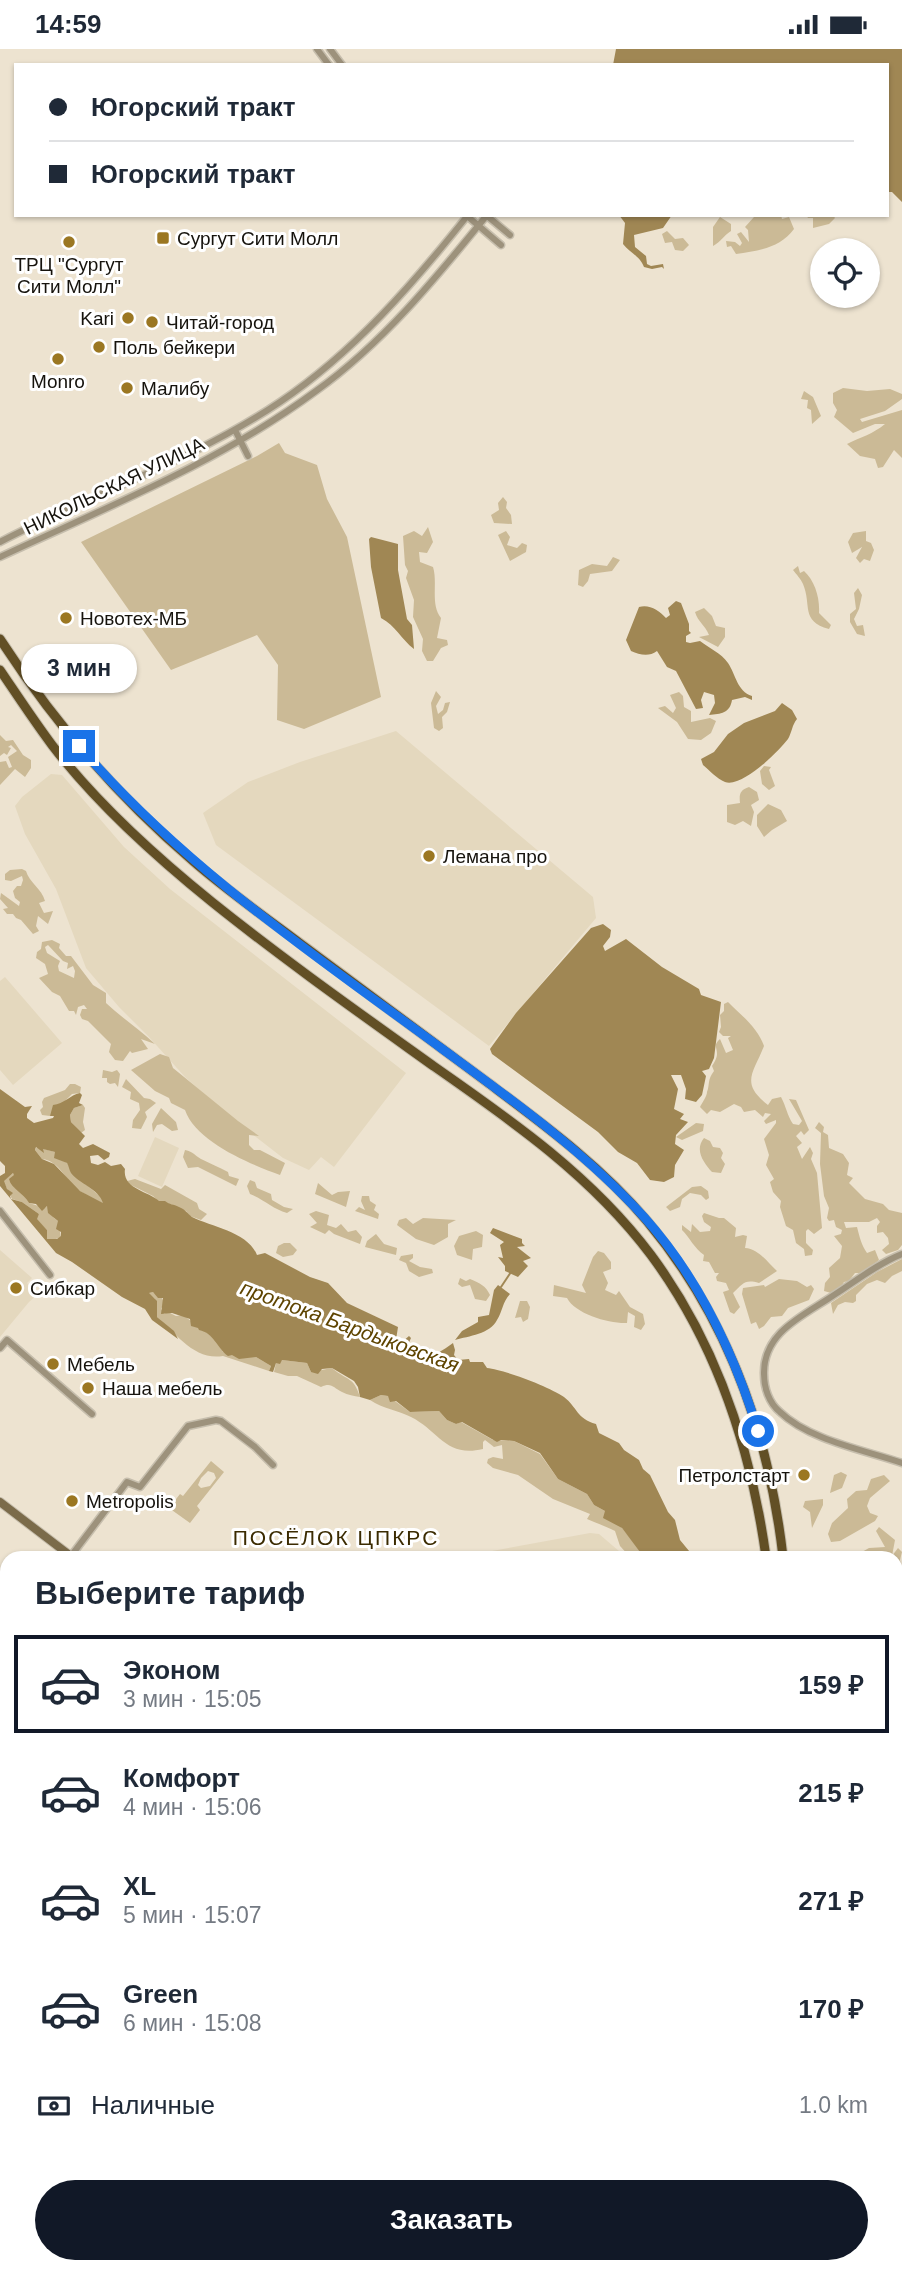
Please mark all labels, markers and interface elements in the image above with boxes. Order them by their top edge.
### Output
text: 14:59 [35,9,102,39]
text: Югорский тракт [91,92,296,122]
text: Югорский тракт [91,159,296,189]
place label: Сургут Сити Молл [177,228,338,249]
marker: Сургут Сити Молл [155,230,171,246]
marker: ТРЦ "Сургут Сити Молл" [61,234,77,250]
map controls [810,238,880,308]
button: locate [810,238,880,308]
place label: ТРЦ "Сургут Сити Молл" [14,254,124,297]
place label: Kari [80,308,114,329]
marker: Kari [120,310,136,326]
place label: Читай-город [166,312,274,333]
marker: Читай-город [144,314,160,330]
place label: Поль бейкери [113,337,235,358]
marker: Поль бейкери [91,339,107,355]
marker: Monro [50,351,66,367]
place label: Monro [31,371,85,392]
place label: Малибу [141,378,210,399]
marker: Малибу [119,380,135,396]
street label: НИКОЛЬСКАЯ УЛИЦА [20,433,208,539]
place label: Новотех-МБ [80,608,187,629]
marker: Новотех-МБ [58,610,74,626]
callout: 3 мин [21,645,137,693]
text: 3 мин [47,655,111,681]
route end [63,730,95,762]
place label: Лемана про [443,846,547,867]
marker: Лемана про [421,848,437,864]
water label: протока Бардыковская [238,1276,462,1376]
place label: Сибкар [30,1278,95,1299]
marker: Сибкар [8,1280,24,1296]
place label: Мебель [67,1354,135,1375]
marker: Мебель [45,1356,61,1372]
place label: Наша мебель [102,1378,222,1399]
marker: Наша мебель [80,1380,96,1396]
route start [742,1415,774,1447]
place label: Петролстарт [678,1465,790,1486]
marker: Петролстарт [796,1467,812,1483]
place label: Metropolis [86,1491,174,1512]
marker: Metropolis [64,1493,80,1509]
district label: ПОСЁЛОК ЦПКРС [233,1526,439,1549]
text: Выберите тариф [35,1575,305,1611]
icon: car [39,1653,102,1716]
text: Эконом [123,1655,221,1685]
text: 159 ₽ [798,1670,864,1700]
text: 3 мин · 15:05 [123,1686,262,1712]
icon: car [39,1761,102,1824]
text: Комфорт [123,1763,240,1793]
text: 215 ₽ [798,1778,864,1808]
text: 4 мин · 15:06 [123,1794,262,1820]
icon: car [39,1869,102,1932]
text: XL [123,1871,156,1901]
text: 271 ₽ [798,1886,864,1916]
text: 5 мин · 15:07 [123,1902,262,1928]
icon: car [39,1977,102,2040]
text: Green [123,1979,198,2009]
text: 170 ₽ [798,1994,864,2024]
text: 6 мин · 15:08 [123,2010,262,2036]
icon: cash [35,2087,73,2125]
text: Наличные [91,2090,215,2120]
text: 1.0 km [799,2092,868,2118]
button: Заказать [35,2180,868,2260]

